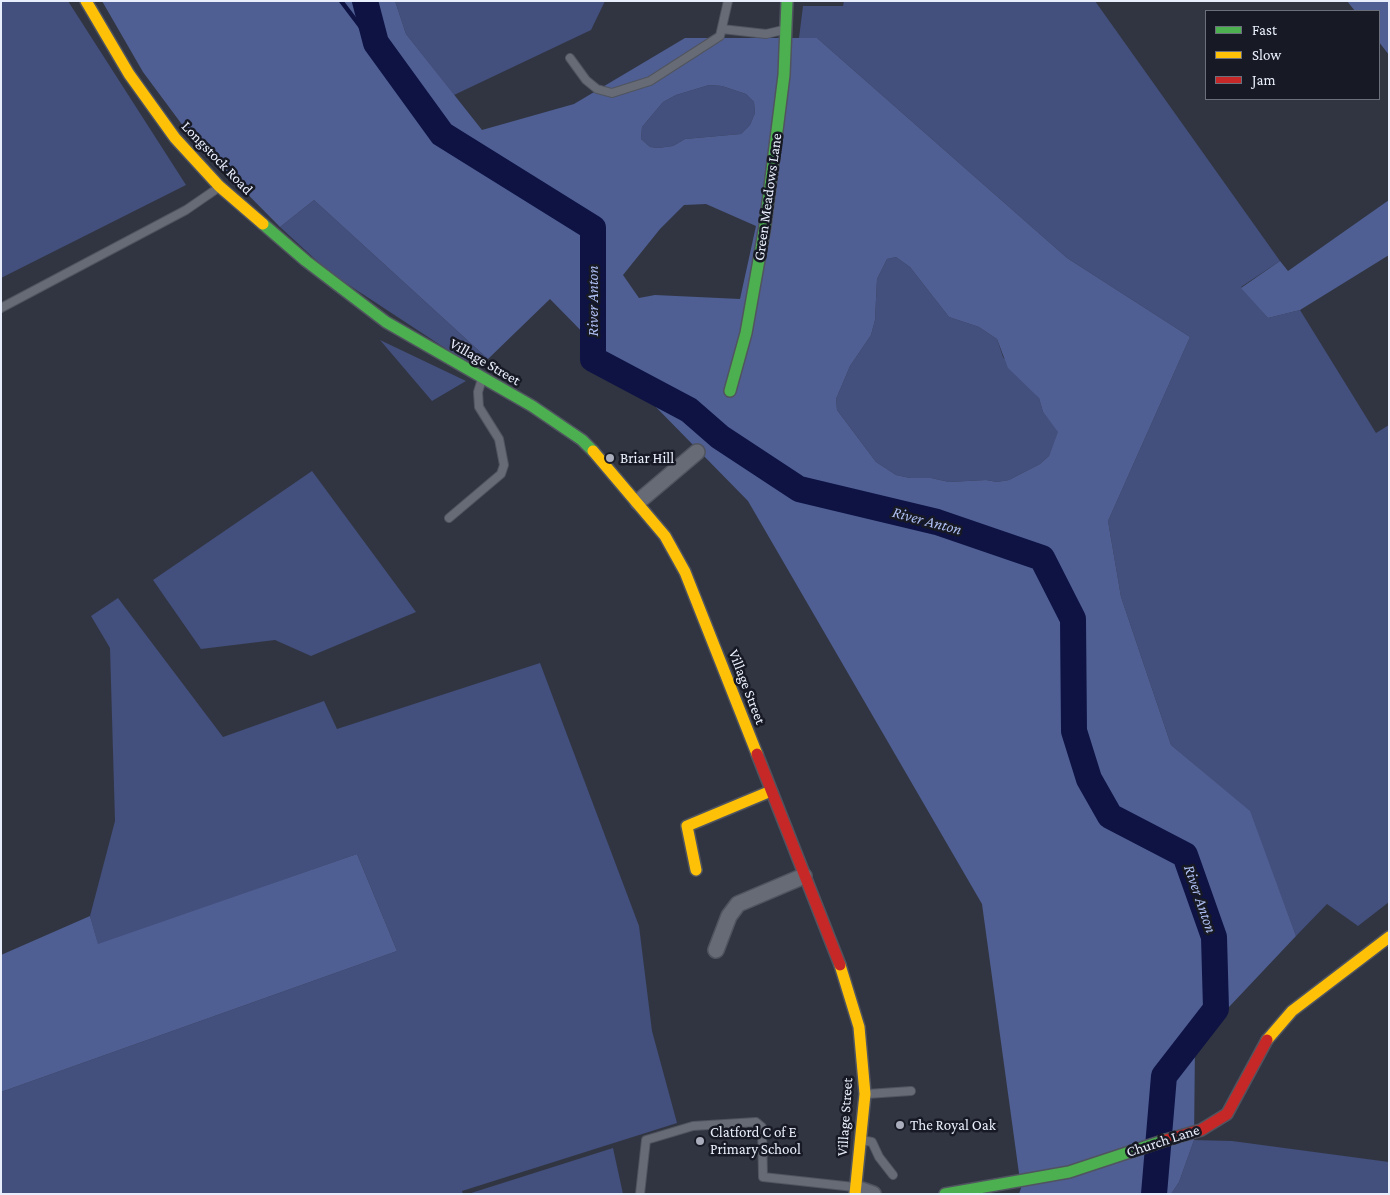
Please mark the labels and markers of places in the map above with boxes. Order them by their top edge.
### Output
place label: Briar Hill [620,449,674,467]
marker: Briar Hill [604,452,616,464]
place label: The Royal Oak [910,1116,996,1134]
marker: The Royal Oak [894,1119,906,1131]
place label: Clatford C of E Primary School [710,1123,801,1158]
marker: Clatford C of E Primary School [694,1135,706,1147]

